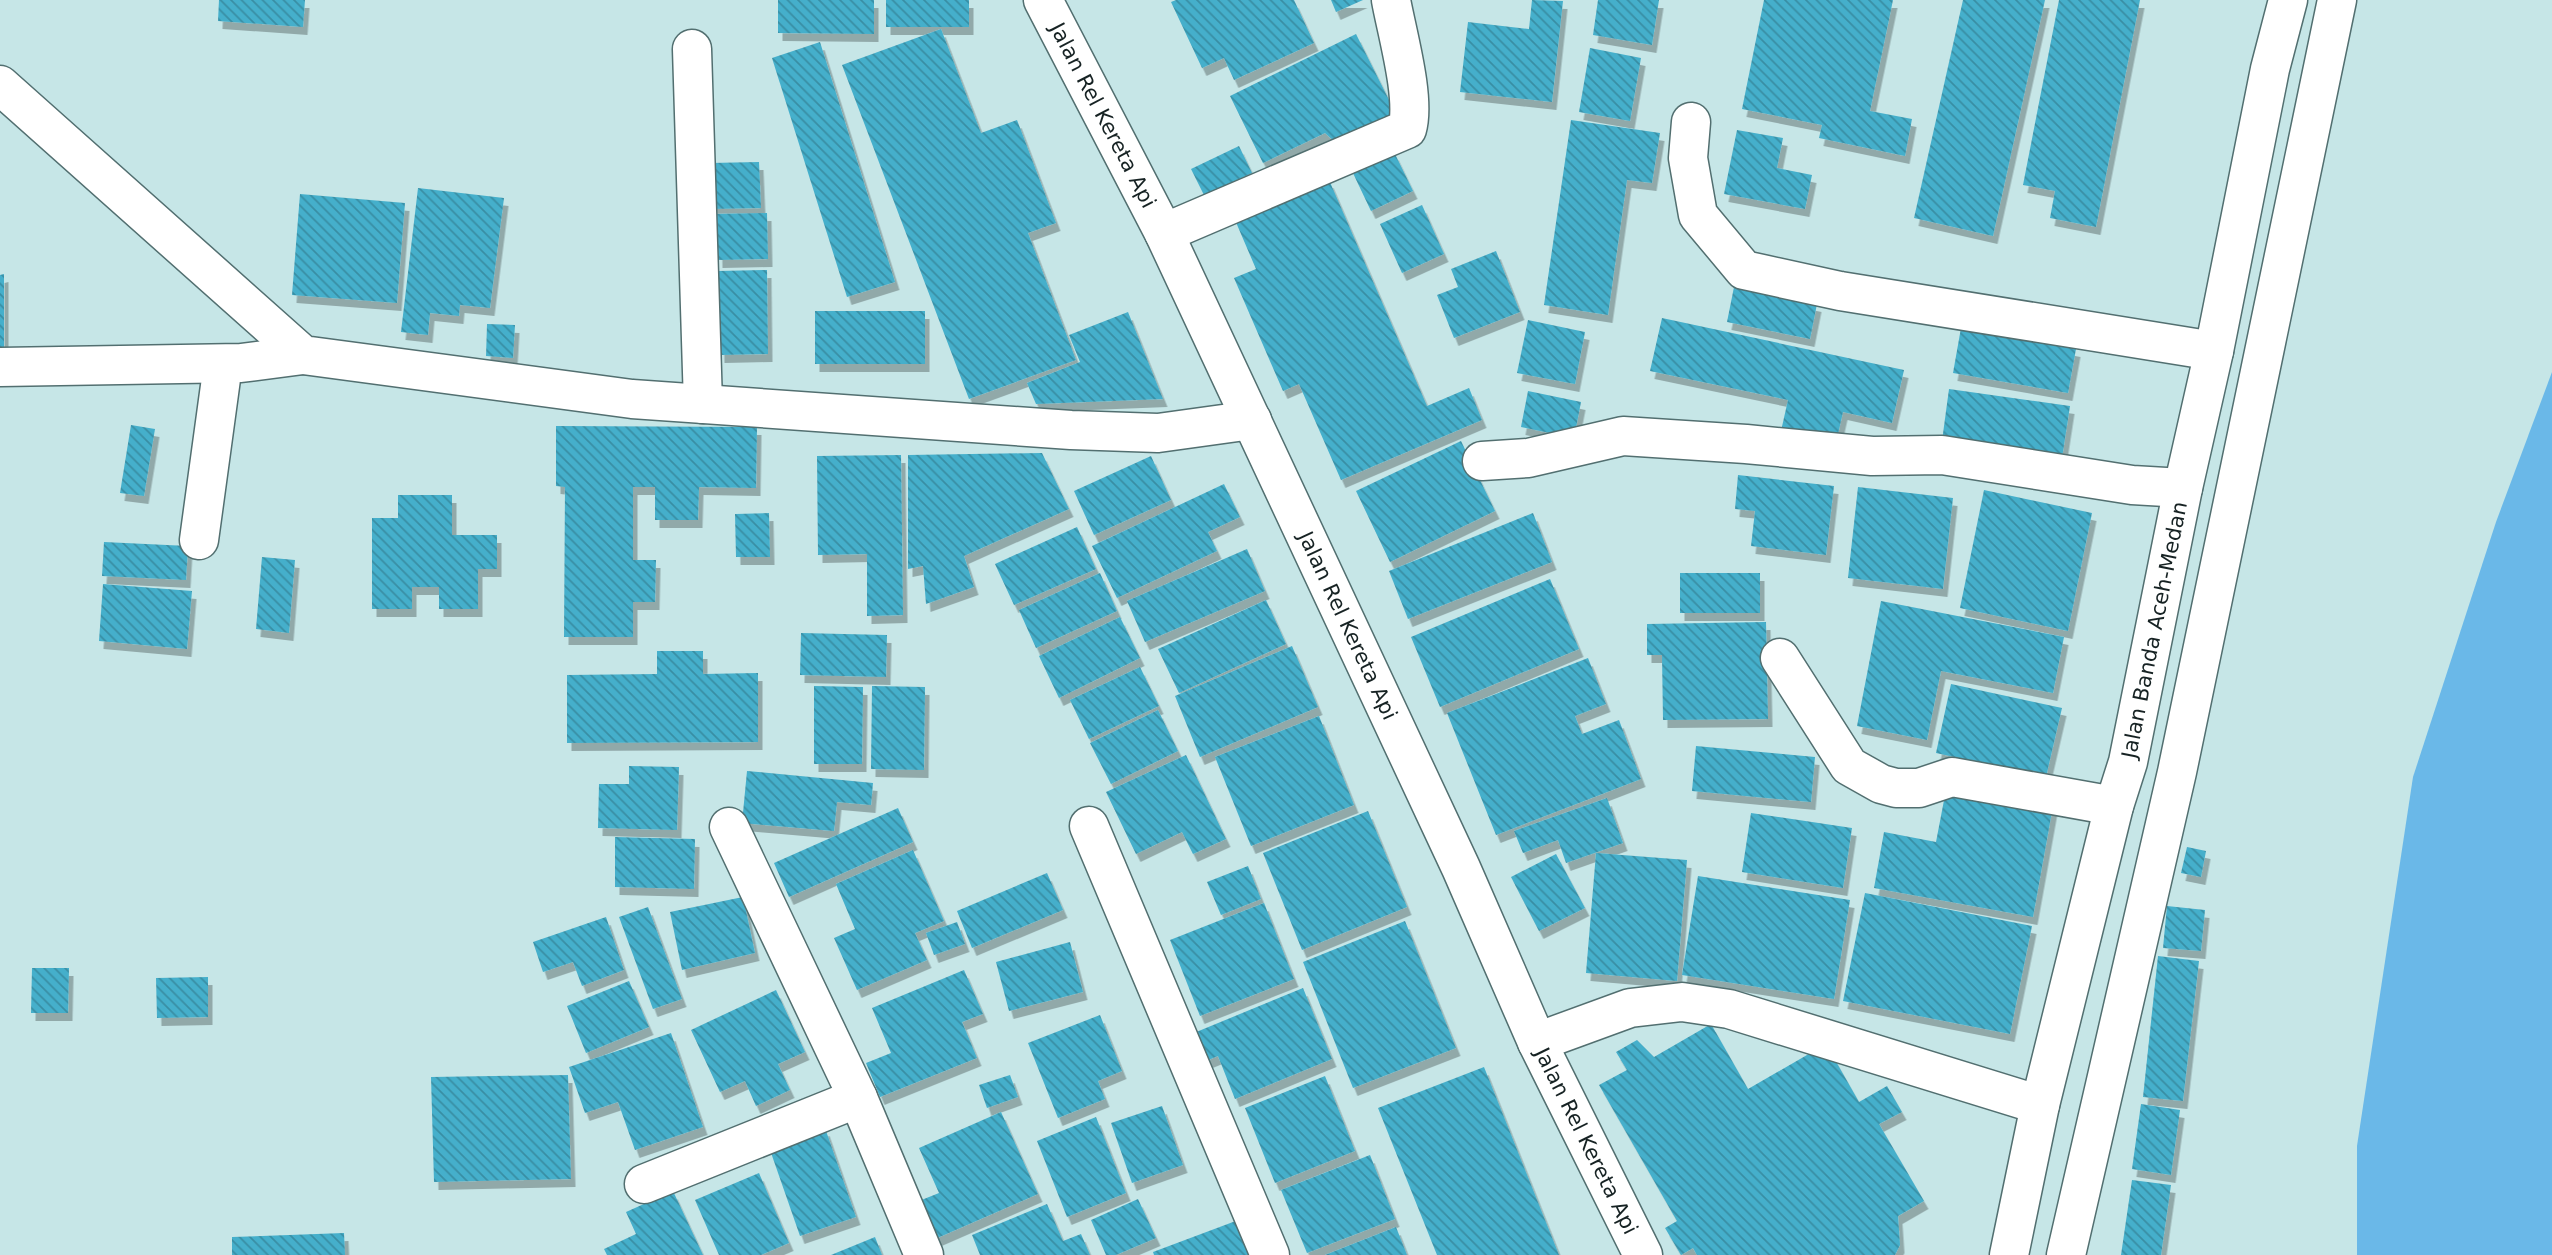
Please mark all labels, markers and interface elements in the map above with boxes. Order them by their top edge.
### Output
street label: Jalan Rel Kereta Api [1044,17,1161,212]
street label: Jalan Banda Aceh-Medan [2117,500,2192,762]
street label: Jalan Rel Kereta Api [1292,526,1402,724]
street label: Jalan Rel Kereta Api [1529,1042,1643,1238]

